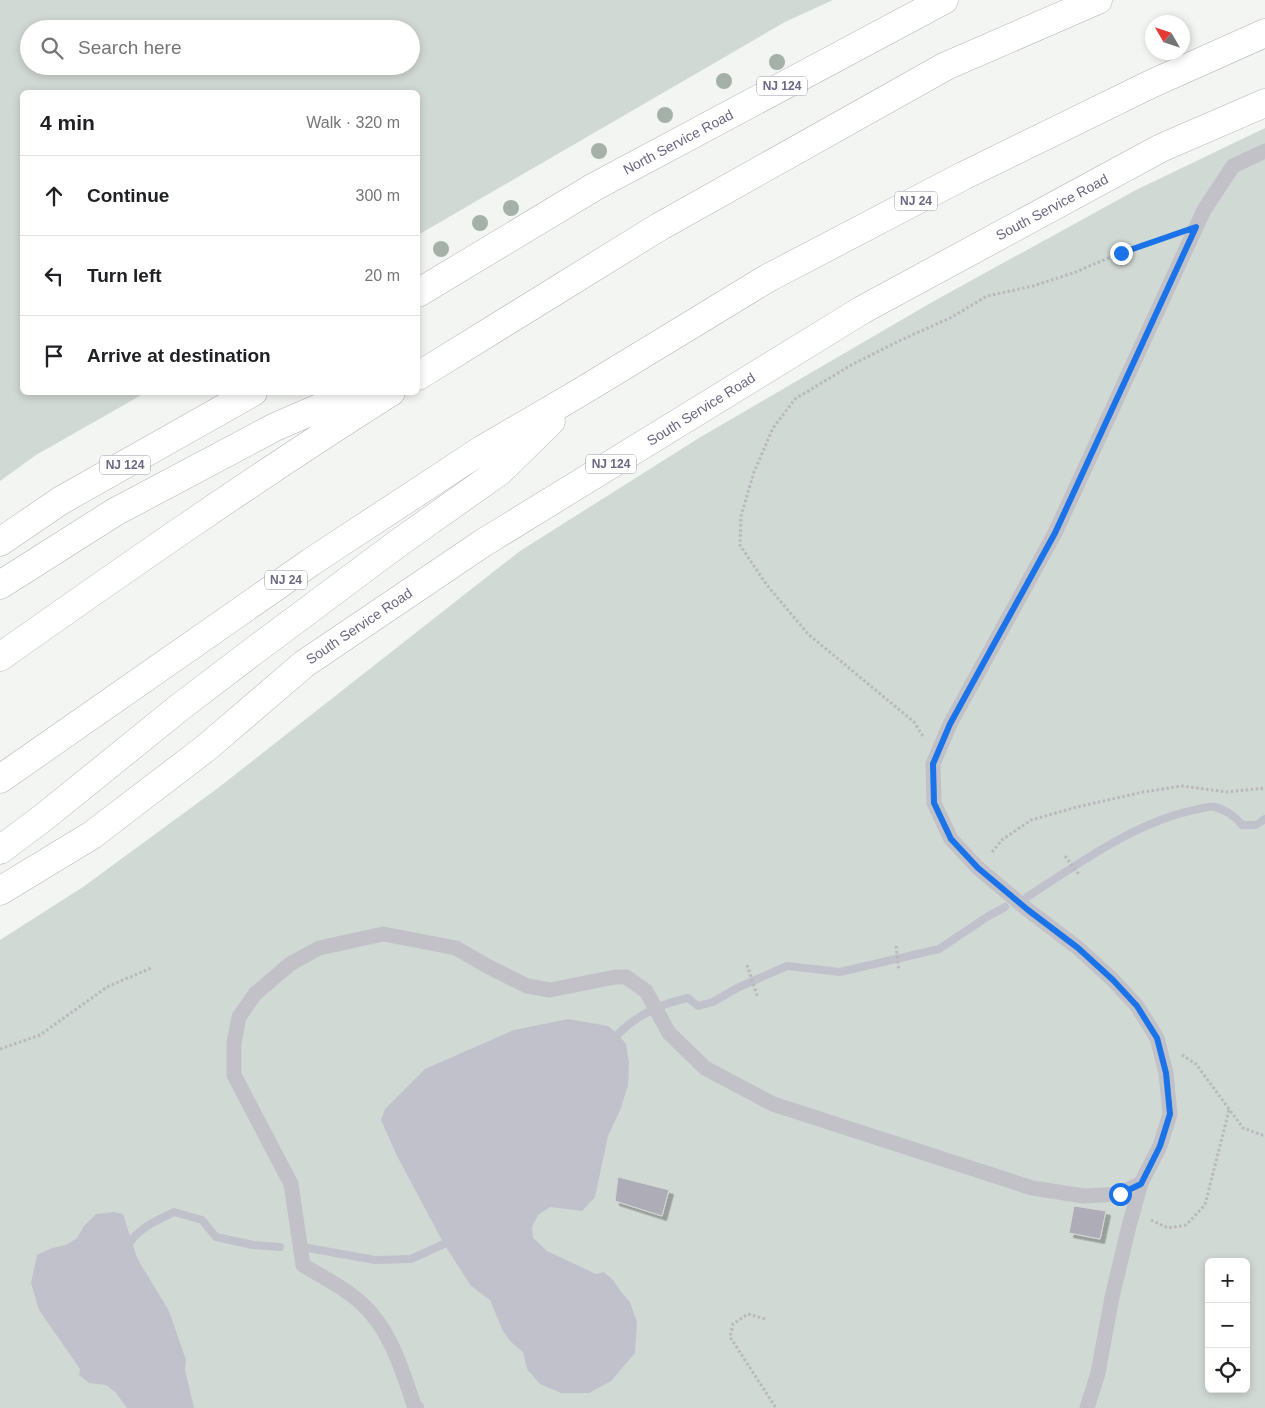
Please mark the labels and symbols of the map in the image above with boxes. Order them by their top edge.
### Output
north arrow [1145,15,1190,60]
road number: NJ 124 [757,76,807,95]
street label: North Service Road [620,106,736,178]
street label: South Service Road [993,171,1111,243]
road number: NJ 24 [895,192,937,210]
route end [1110,242,1133,265]
street label: South Service Road [644,369,758,449]
road number: NJ 124 [586,454,636,474]
road number: NJ 124 [100,456,150,474]
road number: NJ 24 [265,570,307,590]
street label: South Service Road [303,585,415,667]
route start [1109,1183,1132,1206]

